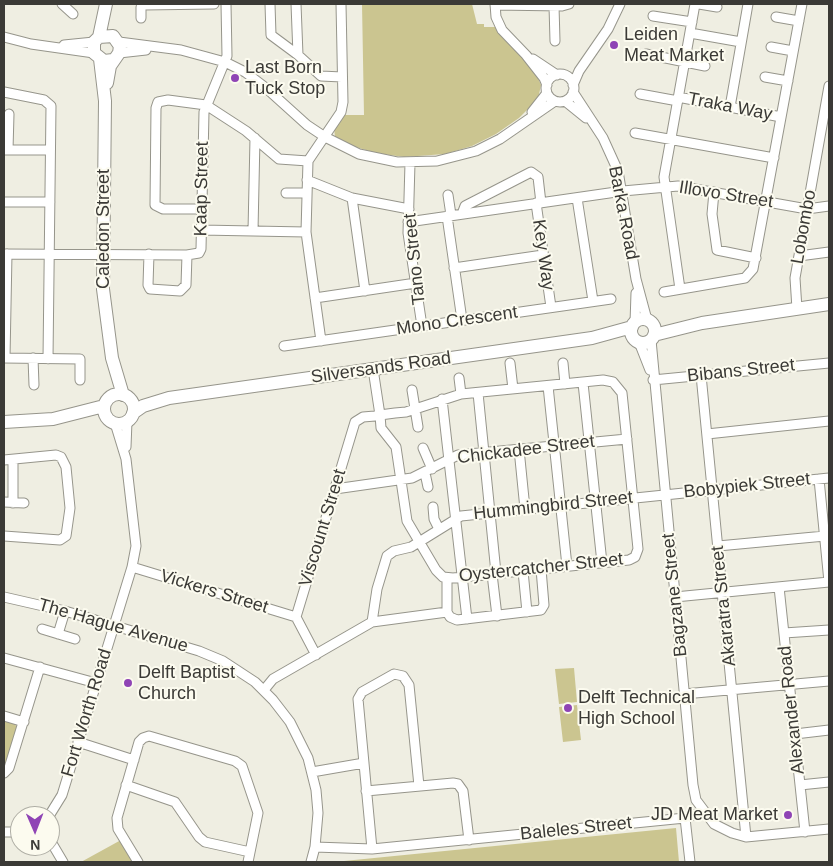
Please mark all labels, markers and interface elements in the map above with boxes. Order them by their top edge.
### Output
place label: Leiden Meat Market [624,24,724,66]
marker: Leiden Meat Market [608,39,620,51]
place label: Last Born Tuck Stop [245,57,325,100]
marker: Last Born Tuck Stop [229,72,241,84]
street label: Traka Way [686,88,774,126]
street label: Kaap Street [190,141,214,237]
street label: Barka Road [603,164,643,262]
street label: Caledon Street [93,169,115,289]
street label: Illovo Street [677,177,775,213]
street label: Lobombo [787,188,821,266]
street label: Tano Street [399,212,431,306]
street label: Key Way [527,218,559,292]
street label: Mono Crescent [395,302,519,340]
street label: Silversands Road [310,347,452,389]
street label: Bibans Street [686,355,796,387]
street label: Chickadee Street [456,431,596,469]
street label: Viscount Street [295,467,351,589]
street label: Bobypiek Street [683,469,811,503]
street label: Hummingbird Street [472,487,634,525]
street label: Bagzane Street [658,532,692,658]
street label: Akaratra Street [707,545,741,667]
street label: Oystercatcher Street [458,549,624,587]
street label: Vickers Street [157,565,271,619]
street label: The Hague Avenue [36,594,190,658]
street label: Alexander Road [775,645,809,775]
street label: Fort Worth Road [57,646,117,780]
place label: Delft Baptist Church [138,662,235,704]
marker: Delft Baptist Church [122,677,134,689]
place label: Delft Technical High School [578,687,695,730]
marker: Delft Technical High School [562,702,574,714]
place label: JD Meat Market [651,804,778,826]
north arrow [10,806,60,856]
marker: JD Meat Market [782,809,794,821]
street label: Baleles Street [519,812,633,846]
text: N [30,837,40,853]

